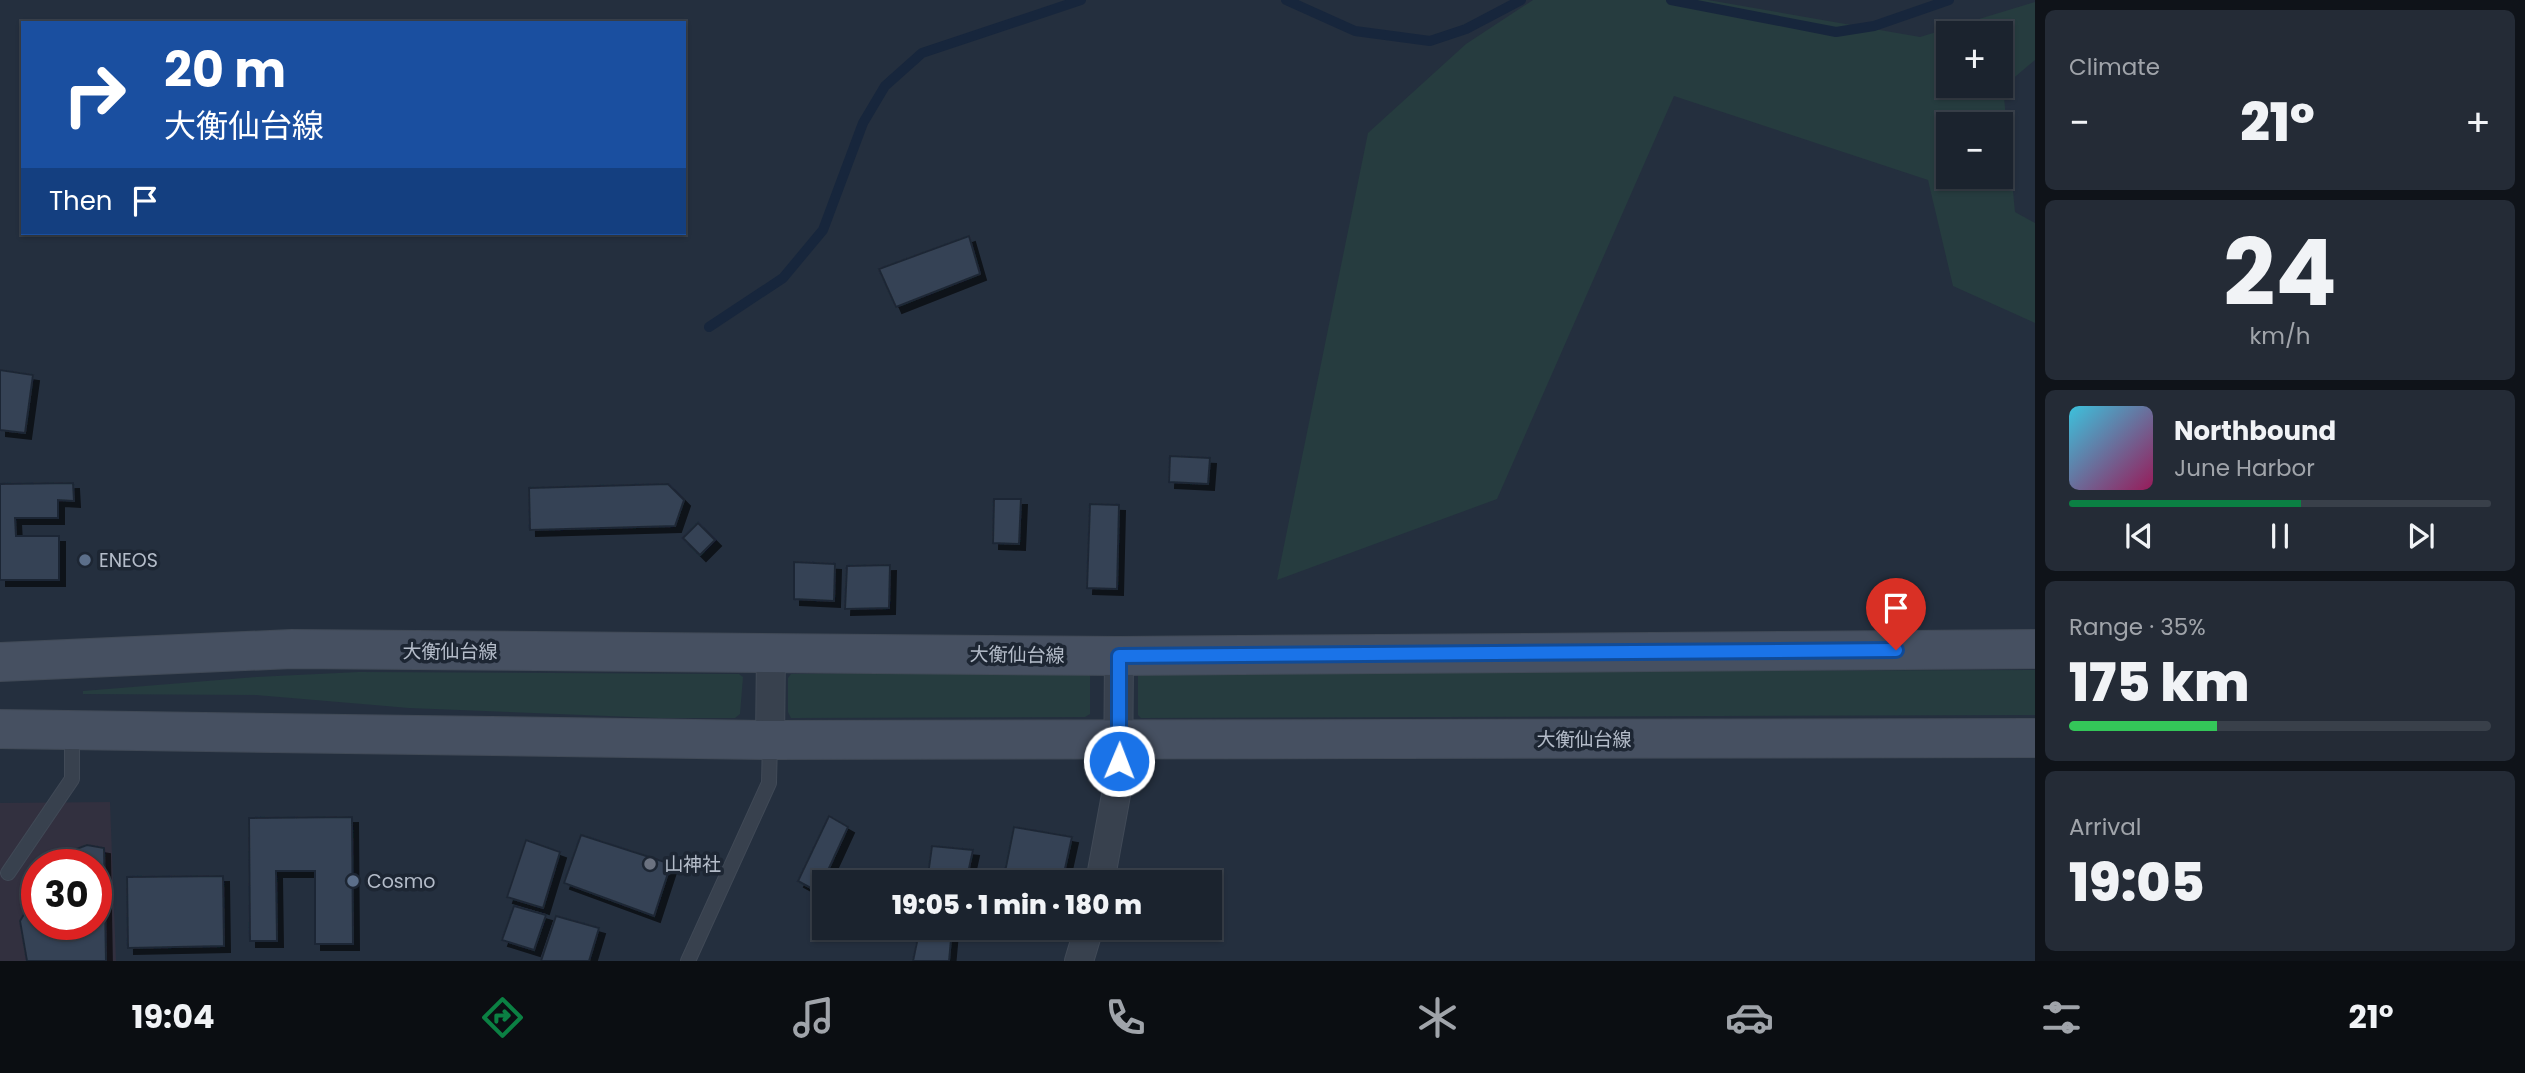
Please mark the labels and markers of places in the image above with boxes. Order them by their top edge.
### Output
place label: ENEOS [99,547,158,574]
marker: ENEOS [77,552,93,568]
pin [1866,578,1926,650]
place label: 山神社 [664,851,721,878]
marker: 山神社 [642,856,658,872]
place label: Cosmo [367,868,435,895]
marker: Cosmo [345,873,361,889]

